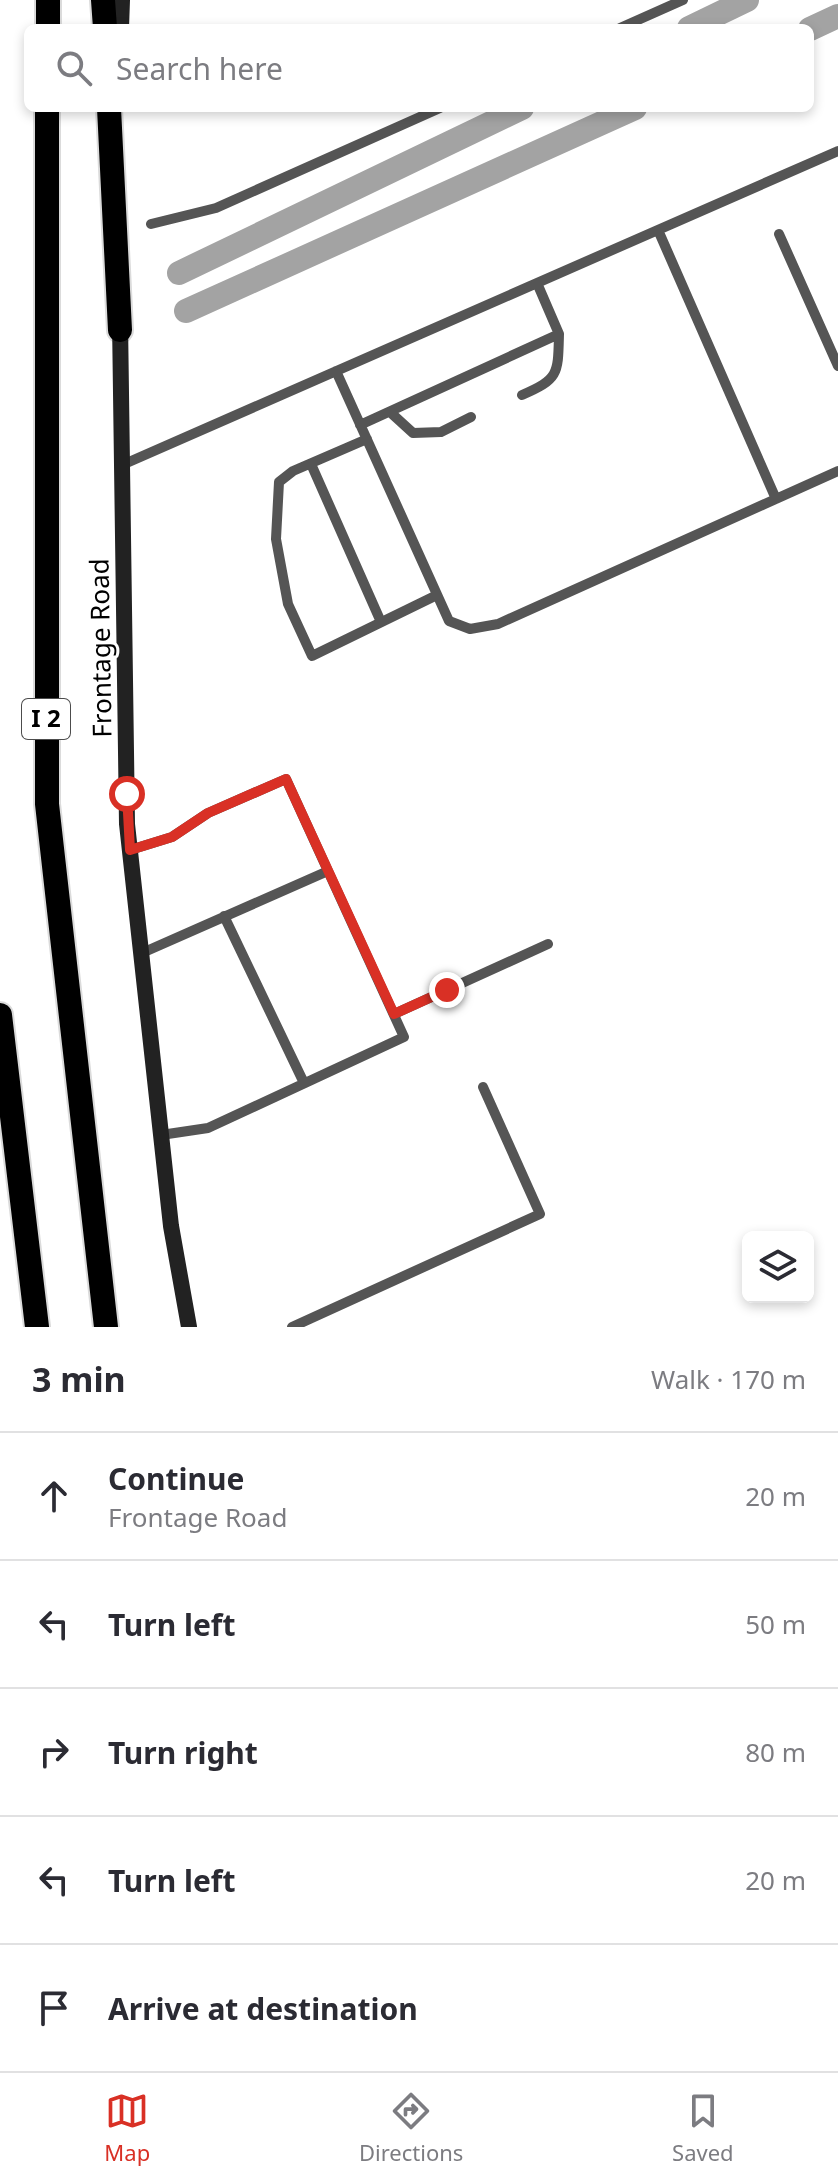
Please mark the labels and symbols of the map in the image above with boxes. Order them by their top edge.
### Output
street label: Frontage Road [80,558,120,738]
road number: I 2 [22,699,70,739]
route start [109,776,145,812]
route end [429,972,465,1008]

